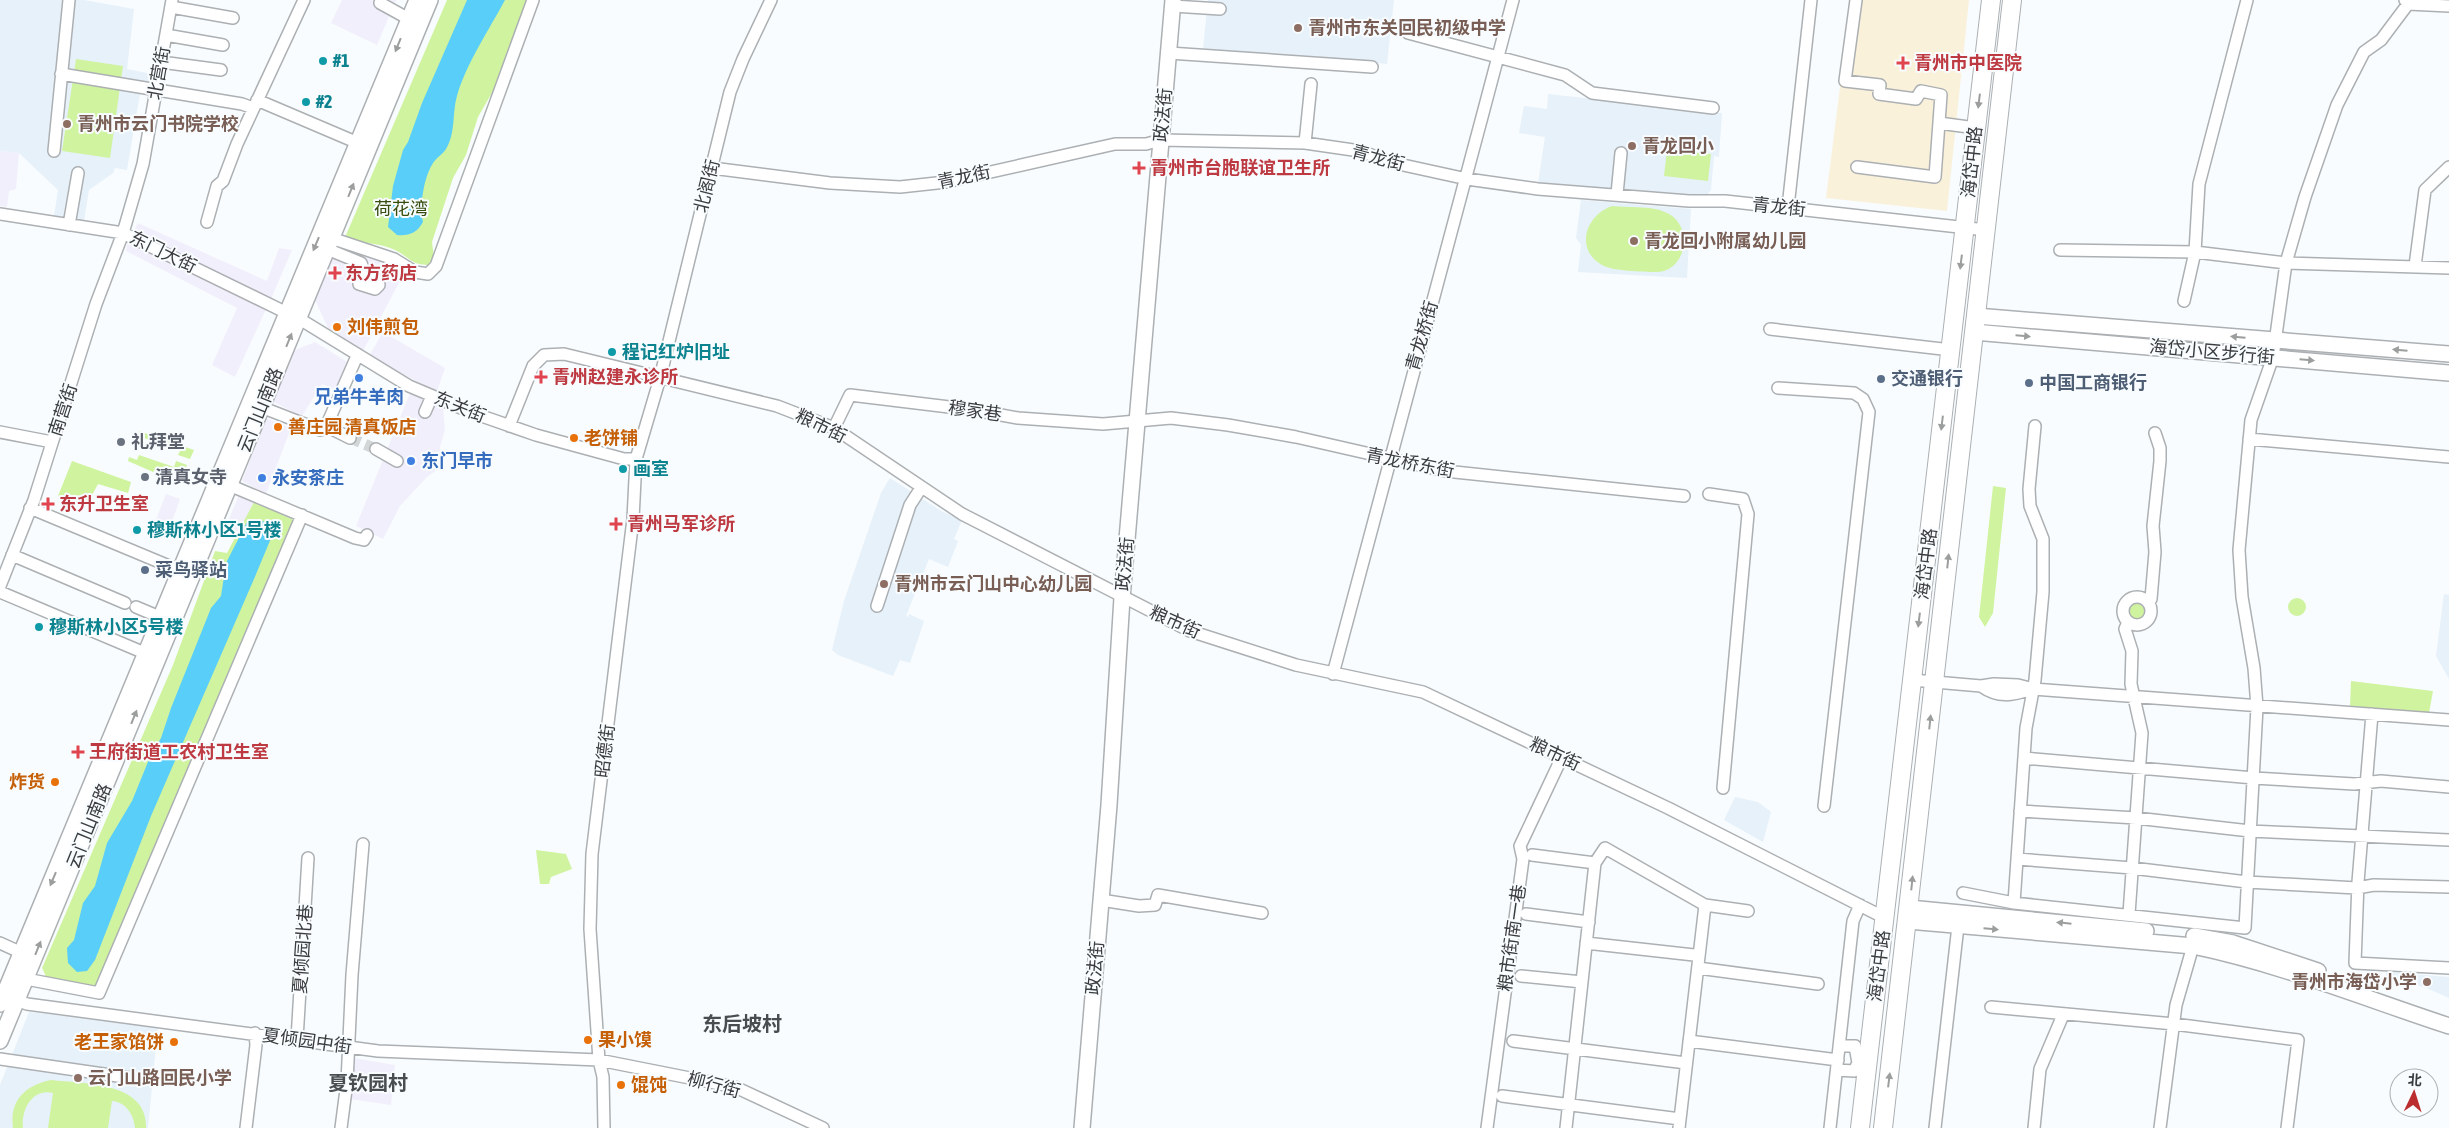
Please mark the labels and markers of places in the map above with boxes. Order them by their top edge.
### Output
place label: 青州市东关回民初级中学 [1308,17,1506,38]
marker: 青州市东关回民初级中学 [1292,22,1304,34]
place label: #1 [332,50,349,71]
place label: 青州市中医院 [1914,52,2022,73]
marker: #1 [317,55,329,67]
marker: 青州市中医院 [1896,56,1910,70]
place label: #2 [315,91,332,112]
marker: #2 [300,96,312,108]
place label: 青州市云门书院学校 [77,113,239,134]
marker: 青州市云门书院学校 [61,118,73,130]
place label: 青龙回小 [1642,135,1714,156]
marker: 青龙回小 [1626,140,1638,152]
place label: 青州市台胞联谊卫生所 [1150,157,1330,178]
marker: 青州市台胞联谊卫生所 [1132,161,1146,175]
place label: 青龙回小附属幼儿园 [1644,230,1806,251]
marker: 青龙回小附属幼儿园 [1628,235,1640,247]
place label: 东方药店 [345,262,417,283]
marker: 东方药店 [329,267,341,279]
place label: 刘伟煎包 [347,316,419,337]
marker: 刘伟煎包 [331,321,343,333]
place label: 程记红炉旧址 [622,341,730,362]
marker: 程记红炉旧址 [606,346,618,358]
place label: 青州赵建永诊所 [552,366,678,387]
place label: 交通银行 [1891,368,1963,389]
marker: 青州赵建永诊所 [534,370,548,384]
marker: 兄弟牛羊肉 [353,372,365,384]
place label: 中国工商银行 [2039,372,2147,393]
marker: 交通银行 [1875,373,1887,385]
marker: 中国工商银行 [2023,377,2035,389]
place label: 兄弟牛羊肉 [314,386,404,407]
place label: 善庄园 清真饭店 [288,416,416,437]
marker: 善庄园 清真饭店 [272,421,284,433]
place label: 老饼铺 [584,427,638,448]
place label: 礼拜堂 [131,431,185,452]
marker: 老饼铺 [568,432,580,444]
marker: 礼拜堂 [115,436,127,448]
place label: 东门早市 [421,450,493,471]
marker: 东门早市 [405,455,417,467]
place label: 画室 [633,458,669,479]
marker: 画室 [617,463,629,475]
place label: 清真女寺 [155,466,227,487]
place label: 永安茶庄 [272,467,344,488]
marker: 清真女寺 [139,471,151,483]
marker: 永安茶庄 [256,472,268,484]
place label: 东升卫生室 [59,493,149,514]
marker: 东升卫生室 [41,497,55,511]
place label: 青州马军诊所 [627,513,735,534]
marker: 青州马军诊所 [609,517,623,531]
place label: 穆斯林小区1号楼 [147,519,281,540]
marker: 穆斯林小区1号楼 [131,524,143,536]
place label: 菜鸟驿站 [155,559,227,580]
marker: 菜鸟驿站 [139,564,151,576]
place label: 青州市云门山中心幼儿园 [894,573,1092,594]
marker: 青州市云门山中心幼儿园 [878,578,890,590]
place label: 穆斯林小区5号楼 [49,616,183,637]
marker: 穆斯林小区5号楼 [33,621,45,633]
place label: 王府街道工农村卫生室 [89,741,269,762]
marker: 王府街道工农村卫生室 [71,745,85,759]
place label: 炸货 [9,771,45,792]
marker: 炸货 [49,776,61,788]
place label: 青州市海岱小学 [2291,971,2417,992]
marker: 青州市海岱小学 [2421,976,2433,988]
place label: 果小馍 [598,1029,652,1050]
place label: 老王家馅饼 [74,1031,164,1052]
marker: 果小馍 [582,1034,594,1046]
marker: 老王家馅饼 [168,1036,180,1048]
place label: 云门山路回民小学 [88,1067,232,1088]
marker: 云门山路回民小学 [72,1072,84,1084]
place label: 馄饨 [631,1074,667,1095]
marker: 馄饨 [615,1079,627,1091]

